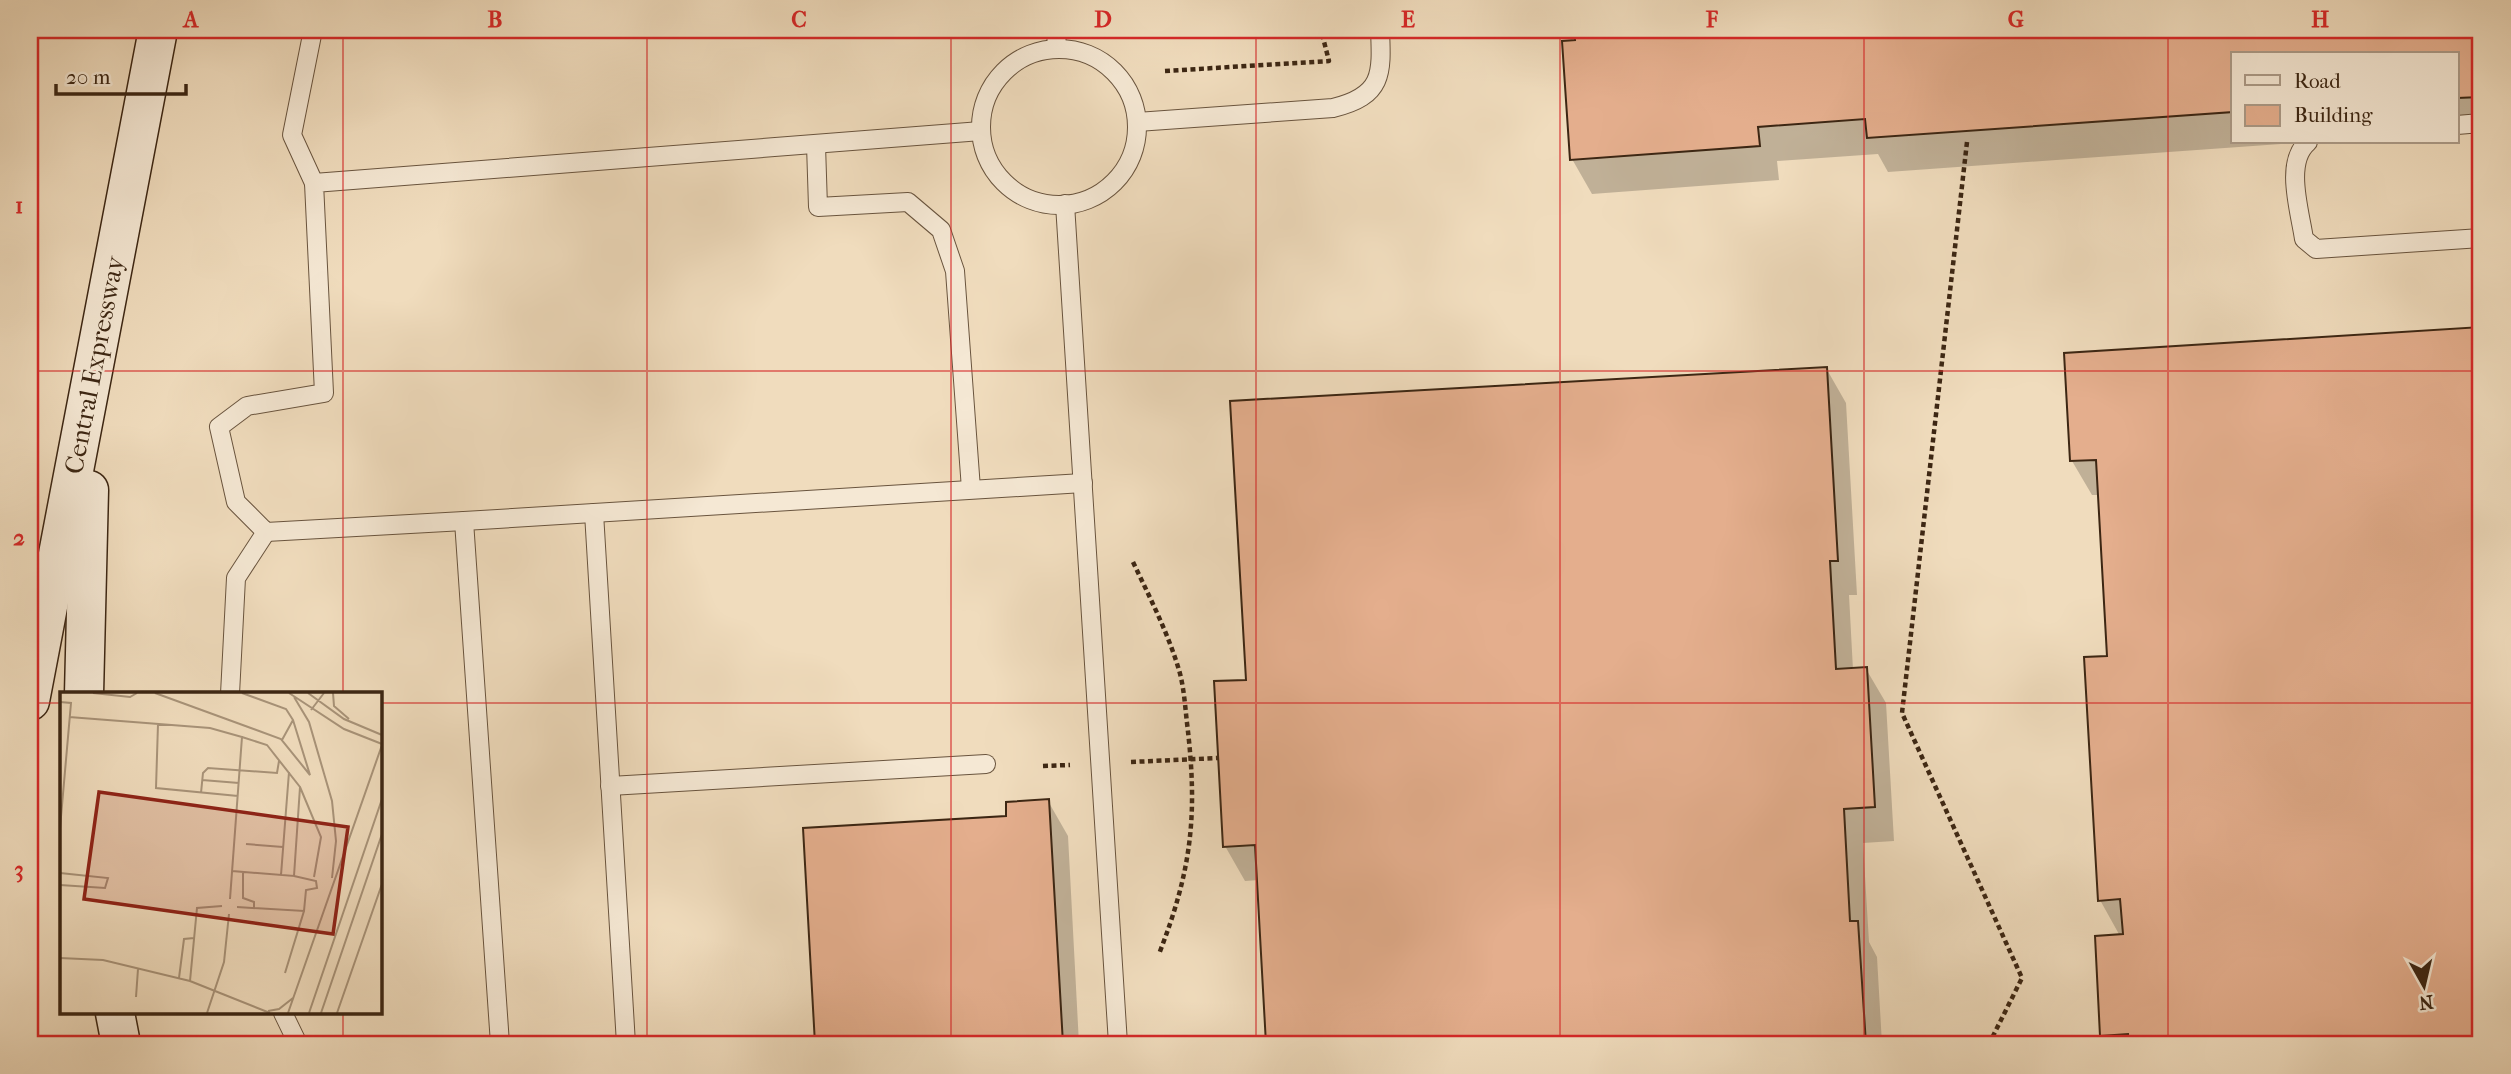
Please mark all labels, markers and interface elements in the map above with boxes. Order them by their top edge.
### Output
text: A [182,6,200,33]
text: B [488,6,503,33]
text: C [791,6,807,33]
text: D [1094,6,1112,33]
text: E [1401,6,1415,33]
text: F [1705,6,1719,33]
text: G [2008,6,2024,33]
text: H [2311,6,2329,33]
scale bar [56,52,186,96]
legend [2231,52,2458,144]
text: 20 m [66,65,111,89]
text: Road [2294,69,2341,93]
text: Building [2294,103,2373,127]
text: 1 [15,192,23,219]
street label: Central Expressway [58,252,131,477]
text: 2 [13,524,25,551]
inset map [60,692,382,1014]
text: 3 [14,856,24,883]
north arrow [2388,951,2458,1021]
text: N [2417,990,2435,1014]

